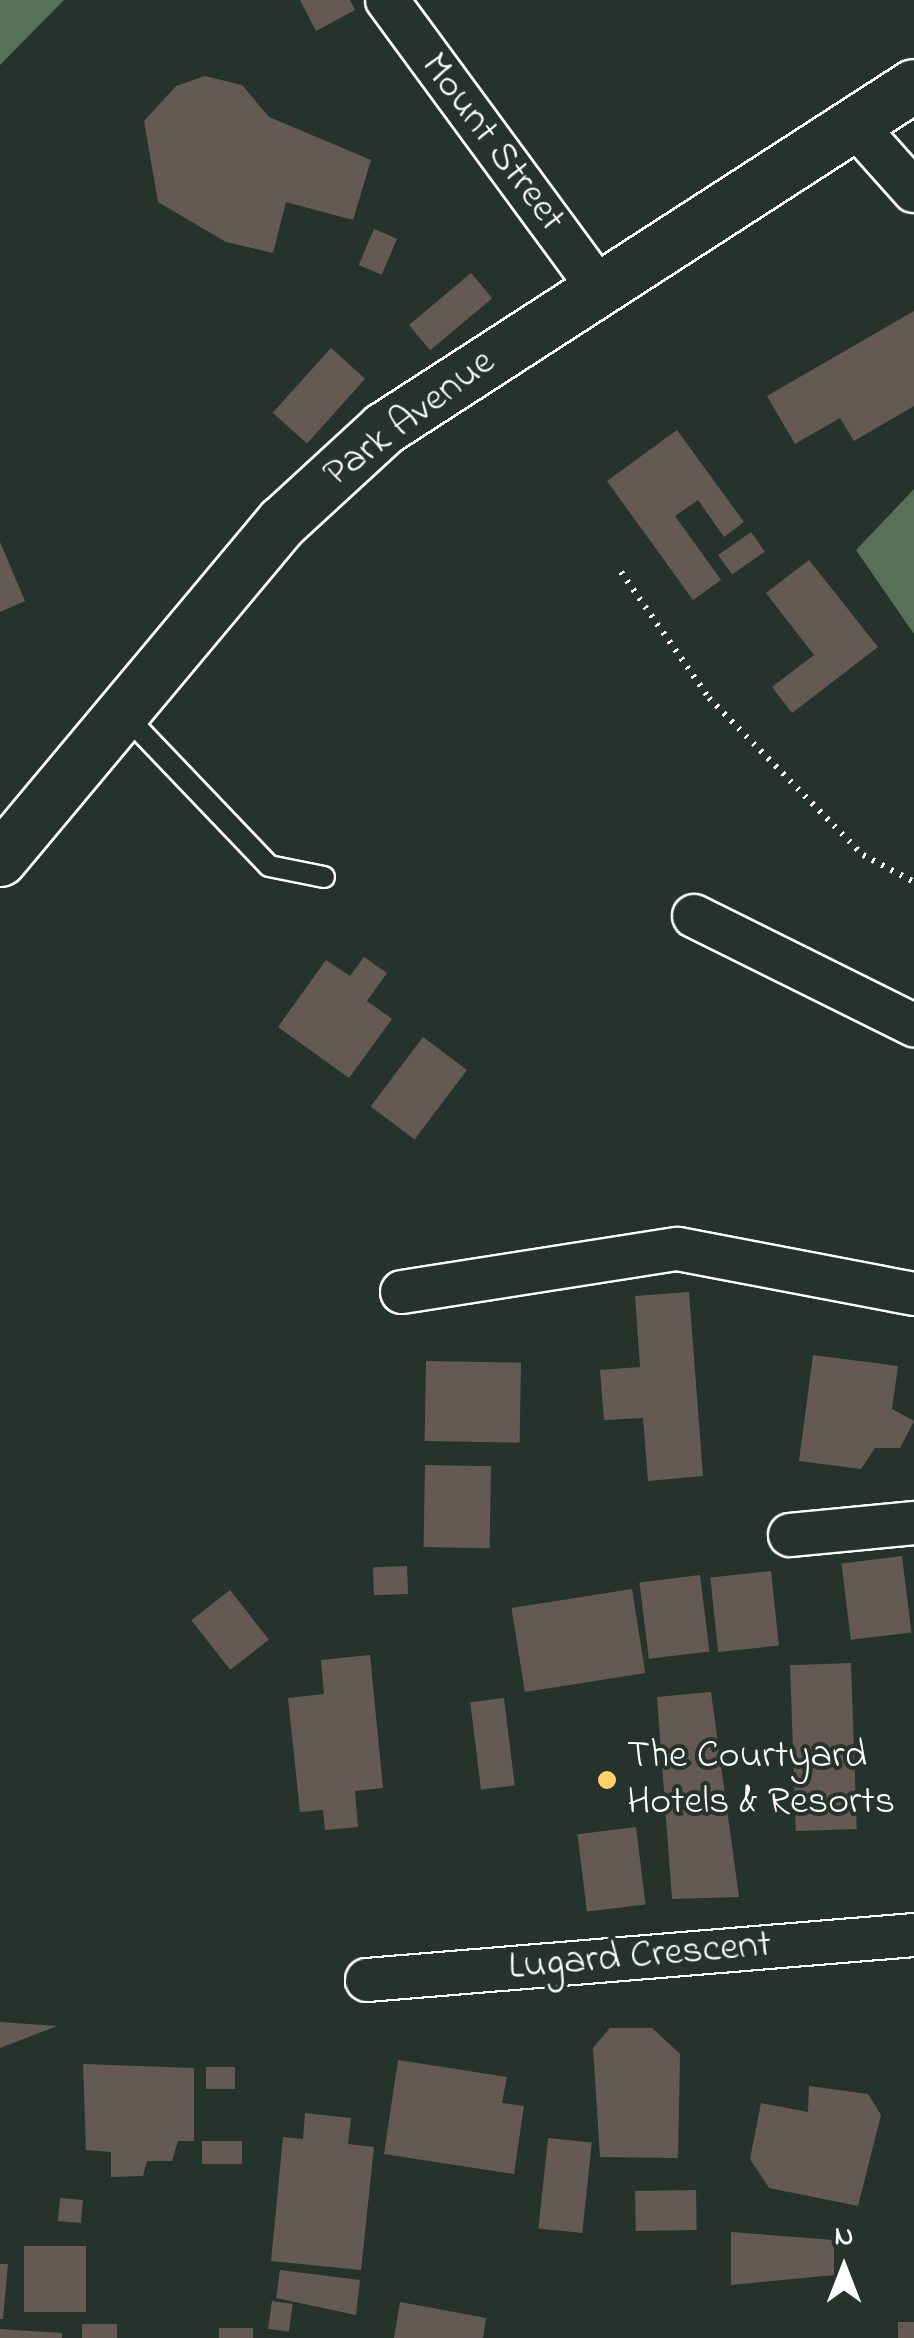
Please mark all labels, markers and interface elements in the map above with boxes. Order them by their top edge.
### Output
street label: Mount Street [409,44,575,242]
street label: Park Avenue [315,339,505,499]
place label: The Courtyard Hotels & Resorts [627,1733,895,1827]
marker: The Courtyard Hotels & Resorts [596,1769,618,1791]
street label: Lugard Crescent [507,1922,773,1992]
text: N [835,2217,853,2258]
north arrow [794,2218,894,2318]

